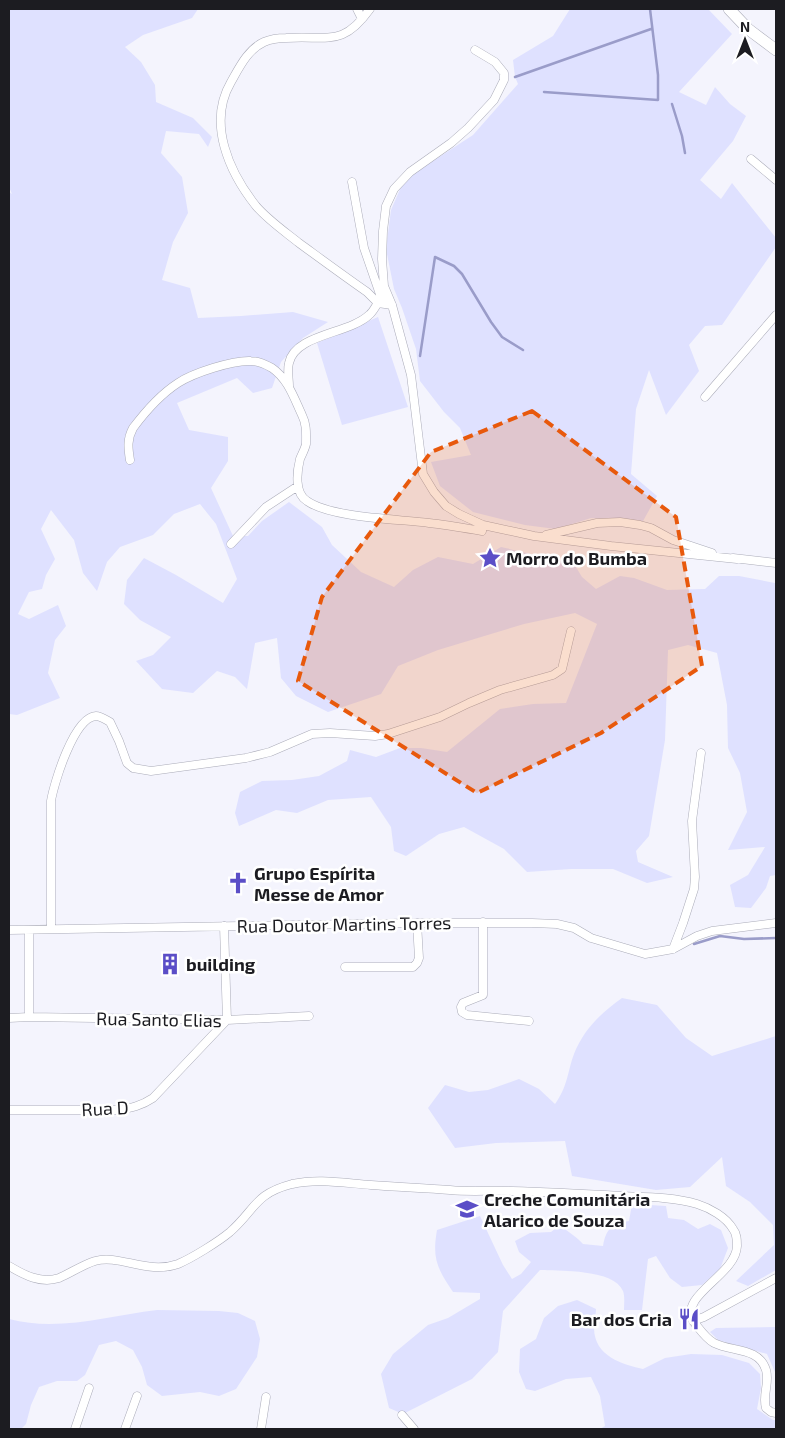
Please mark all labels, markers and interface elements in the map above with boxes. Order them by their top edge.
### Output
north arrow [720,15,770,65]
text: N [740,18,750,35]
place icon: Morro do Bumba [477,545,503,571]
place label: Morro do Bumba [506,547,647,569]
place label: Grupo Espírita Messe de Amor [254,862,384,905]
church icon: Grupo Espírita Messe de Amor [225,870,251,896]
street label: Rua Doutor Martins Torres [236,911,452,937]
building icon: building [157,951,183,977]
place label: building [186,953,256,975]
street label: Rua Santo Elias [96,1007,222,1031]
street label: Rua D [81,1096,129,1120]
place label: Creche Comunitária Alarico de Souza [484,1188,650,1231]
school or university icon: Creche Comunitária Alarico de Souza [454,1196,480,1222]
restaurant icon: Bar dos Cria [676,1306,702,1332]
place label: Bar dos Cria [571,1308,672,1330]

